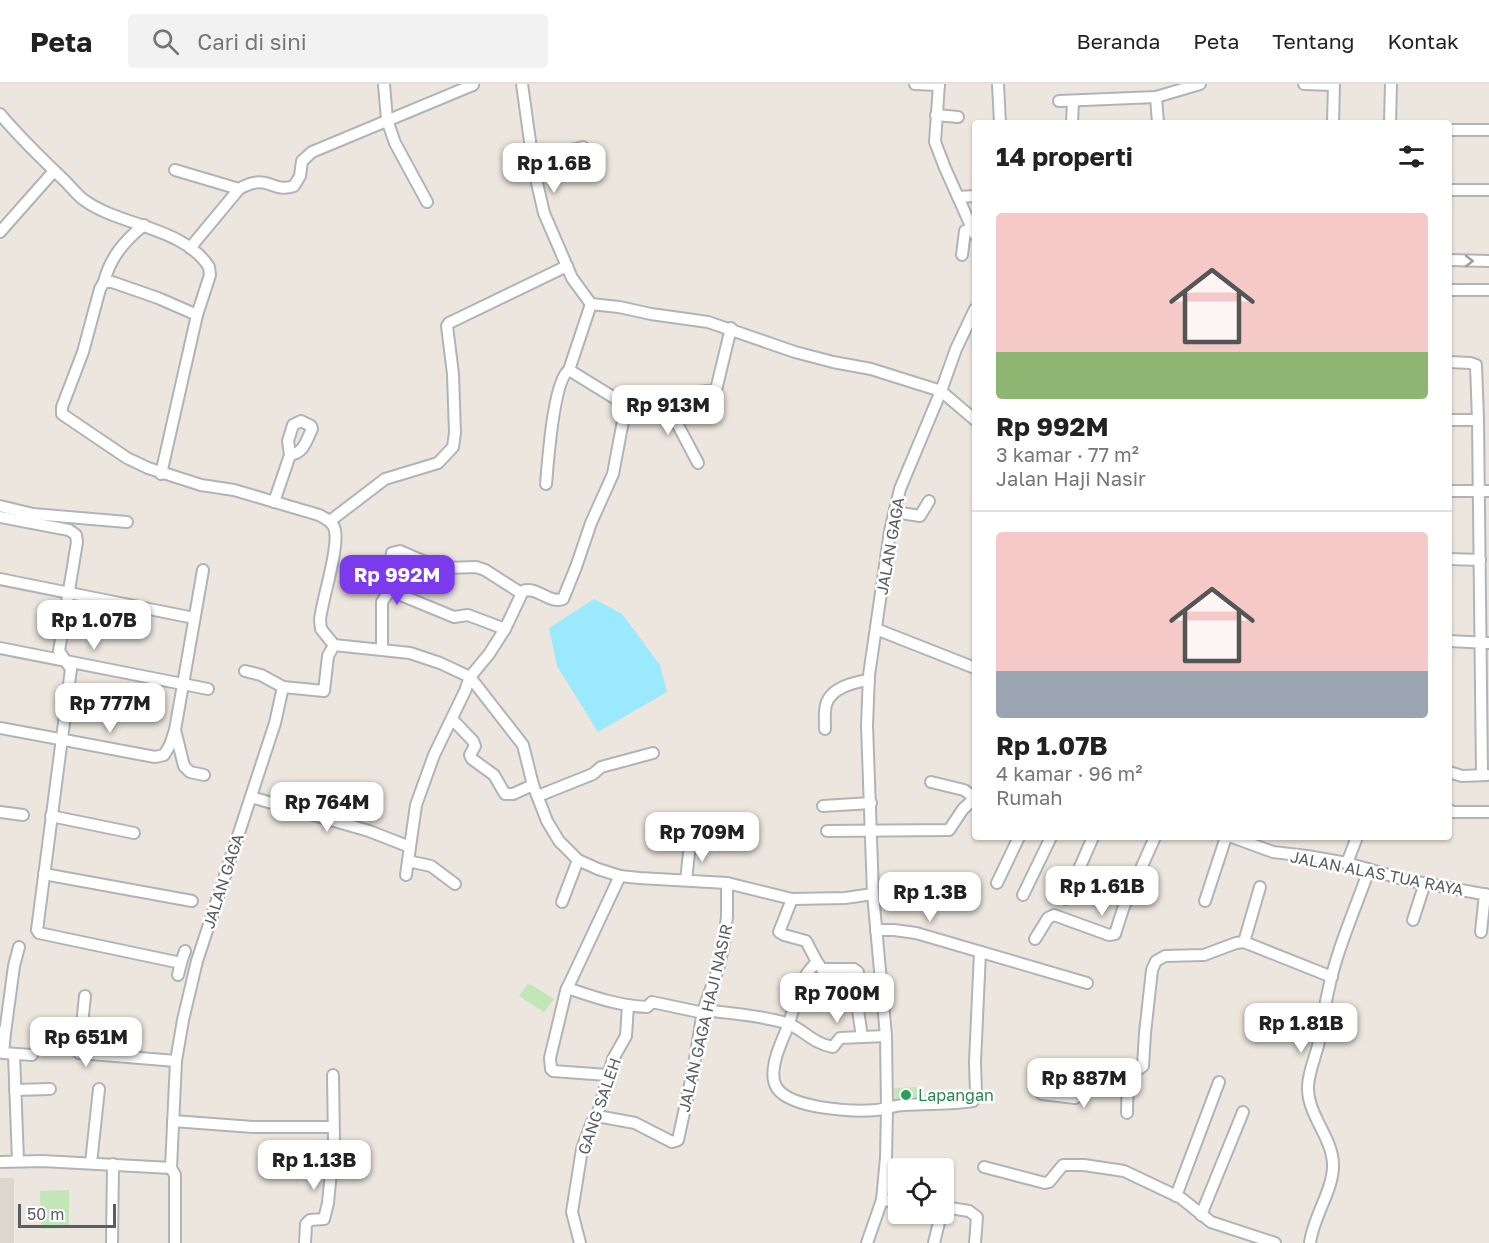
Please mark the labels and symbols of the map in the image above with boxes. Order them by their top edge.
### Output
pin: Rp 1.6B [499,143,609,194]
one-way arrow [1465,254,1474,267]
pin: Rp 913M [613,385,723,436]
street label: JALAN GAGA [872,495,908,596]
pin: Rp 992M [342,555,452,606]
pin: Rp 1.07B [32,600,156,651]
pin: Rp 777M [55,683,165,734]
pin: Rp 764M [272,782,382,833]
pin: Rp 709M [647,812,757,863]
street label: JALAN GAGA [198,831,248,931]
street label: JALAN ALAS TUA RAYA [1289,846,1466,900]
pin: Rp 1.61B [1040,866,1164,917]
pin: Rp 1.3B [875,872,985,923]
street label: JALAN GAGA HAJI NASIR [674,922,736,1114]
pin: Rp 700M [782,973,892,1024]
pin: Rp 1.81B [1239,1003,1363,1054]
pin: Rp 651M [31,1017,141,1068]
street label: GANG SALEH [573,1055,625,1157]
pin: Rp 887M [1029,1058,1139,1109]
place label: Lapangan [918,1085,994,1105]
marker: Lapangan [899,1088,913,1102]
pin: Rp 1.13B [252,1140,376,1191]
scale bar [18,1201,116,1228]

